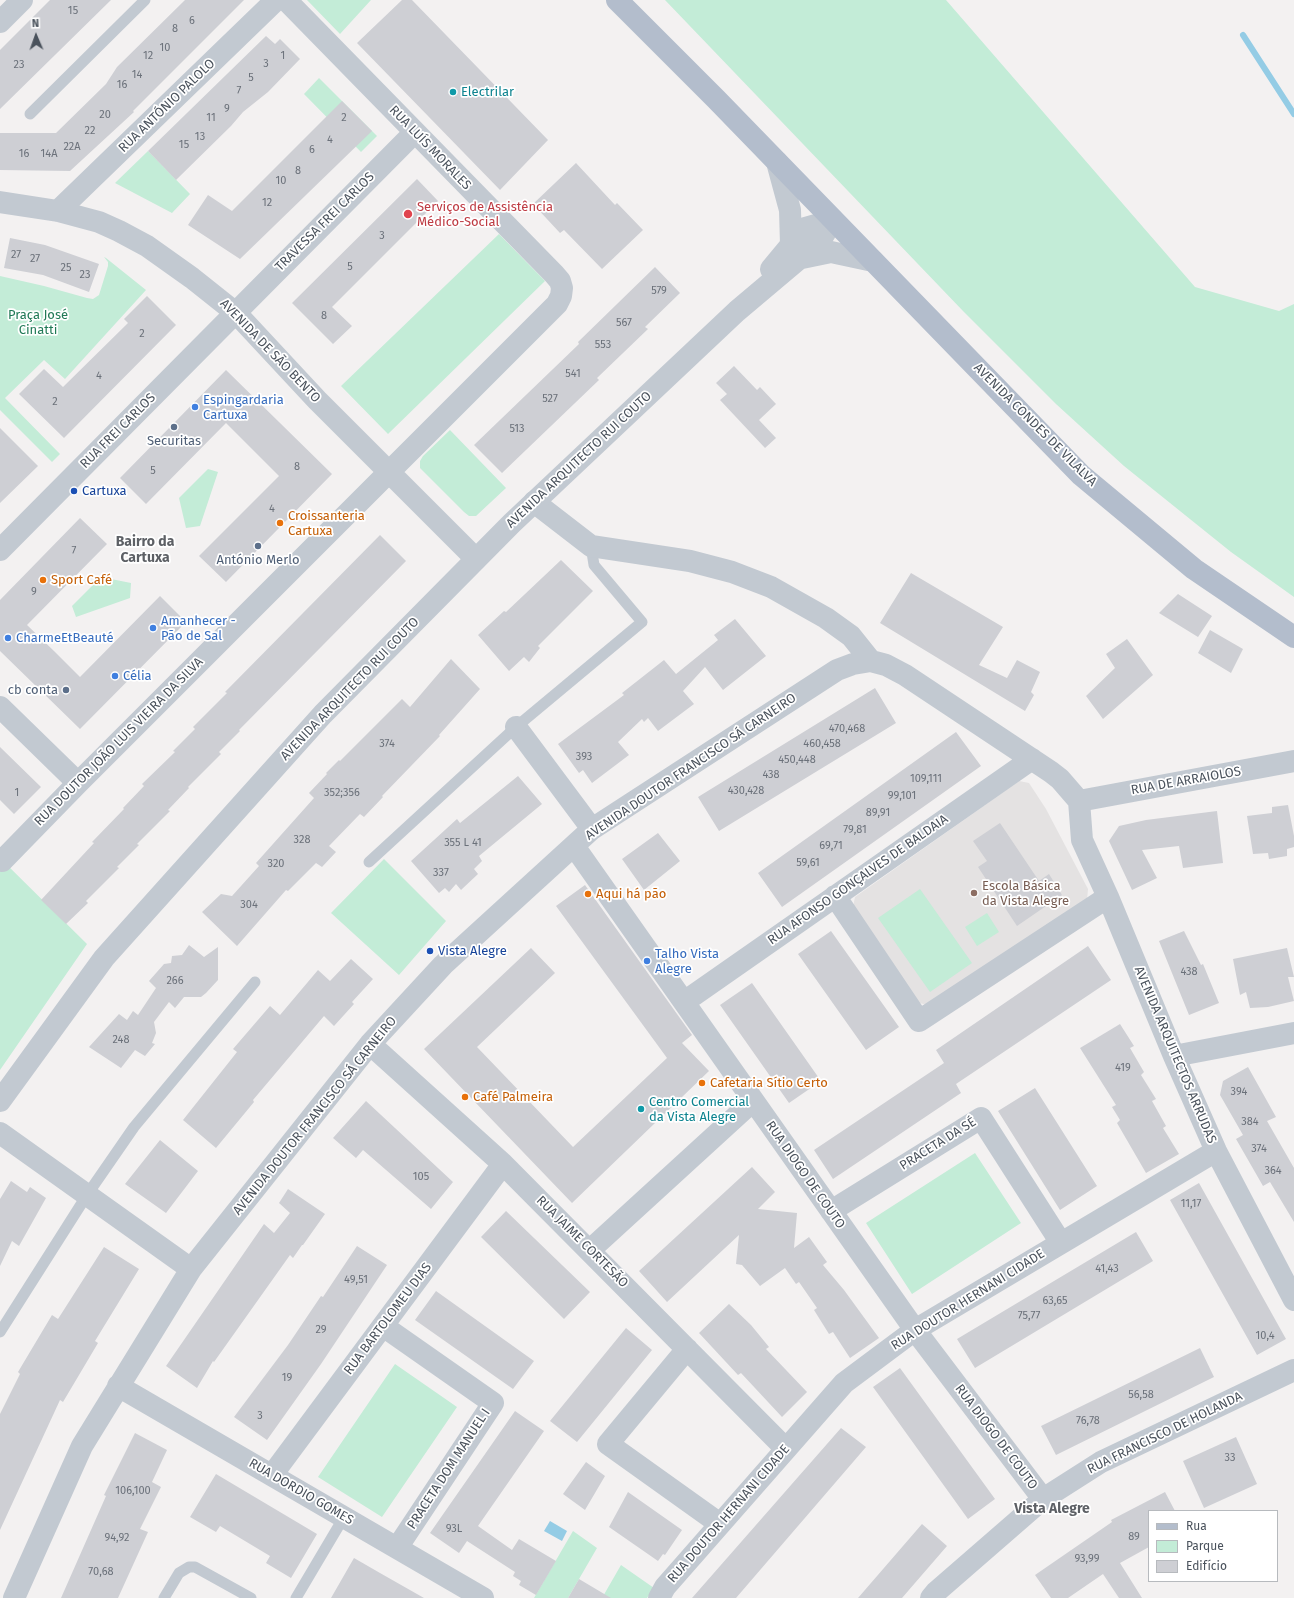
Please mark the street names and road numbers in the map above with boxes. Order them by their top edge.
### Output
street label: RUA ANTÓNIO PALOLO [116,56,218,156]
street label: RUA LUÍS MORALES [386,103,474,193]
street label: TRAVESSA FREI CARLOS [272,169,378,275]
street label: AVENIDA DE SÃO BENTO [217,296,323,406]
street label: AVENIDA CONDES DE VILALVA [970,360,1100,490]
street label: AVENIDA ARQUITECTO RUI COUTO [503,389,655,531]
street label: RUA FREI CARLOS [77,390,159,472]
street label: AVENIDA ARQUITECTO RUI COUTO [277,614,423,764]
street label: RUA DOUTOR JOÃO LUIS VIEIRA DA SILVA [31,654,207,830]
street label: AVENIDA DOUTOR FRANCISCO SÁ CARNEIRO [583,690,799,844]
street label: RUA DE ARRAIOLOS [1130,764,1242,798]
street label: RUA AFONSO GONÇALVES DE BALDAIA [765,812,951,948]
street label: AVENIDA ARQUITECTOS ARRUDAS [1131,964,1219,1146]
street label: AVENIDA DOUTOR FRANCISCO SÁ CARNEIRO [230,1014,400,1218]
street label: PRACETA DA SÉ [897,1114,979,1174]
street label: RUA DIOGO DE COUTO [762,1118,848,1232]
street label: RUA JAIME CORTESÃO [533,1193,631,1291]
street label: RUA DOUTOR HERNANI CIDADE [888,1246,1048,1354]
street label: RUA BARTOLOMEU DIAS [341,1260,435,1378]
street label: RUA DIOGO DE COUTO [951,1381,1041,1493]
street label: RUA FRANCISCO DE HOLANDA [1085,1389,1245,1477]
street label: PRACETA DOM MANUEL I [404,1406,494,1532]
street label: RUA DOUTOR HERNANI CIDADE [665,1442,793,1586]
street label: RUA DORDIO GOMES [246,1456,356,1528]

